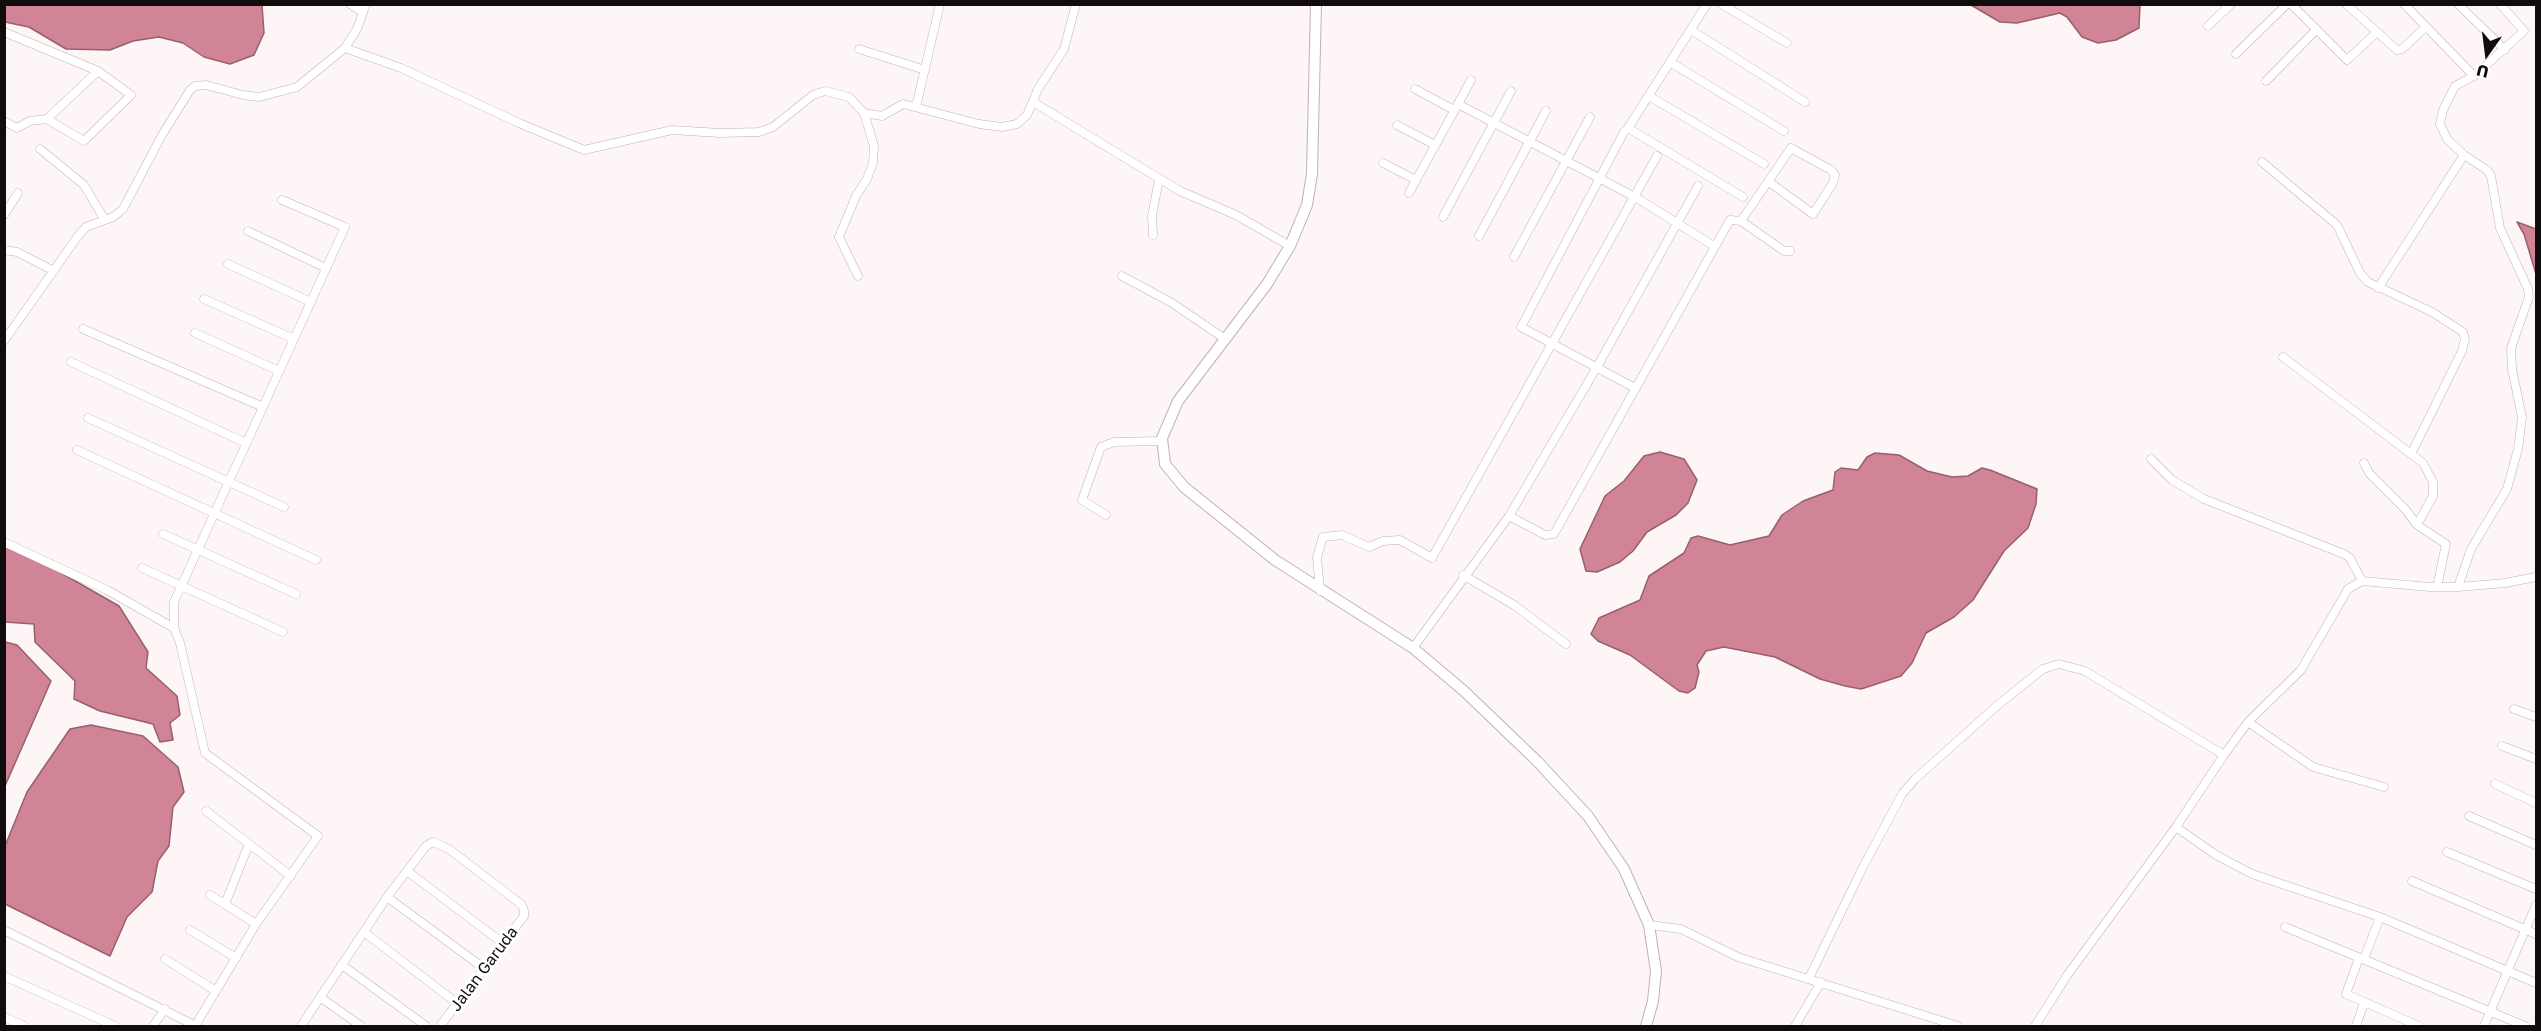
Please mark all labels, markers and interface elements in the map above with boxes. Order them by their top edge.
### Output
north arrow [2457,24,2517,84]
text: U [2475,60,2491,83]
street label: Jalan Garuda [446,923,522,1015]

